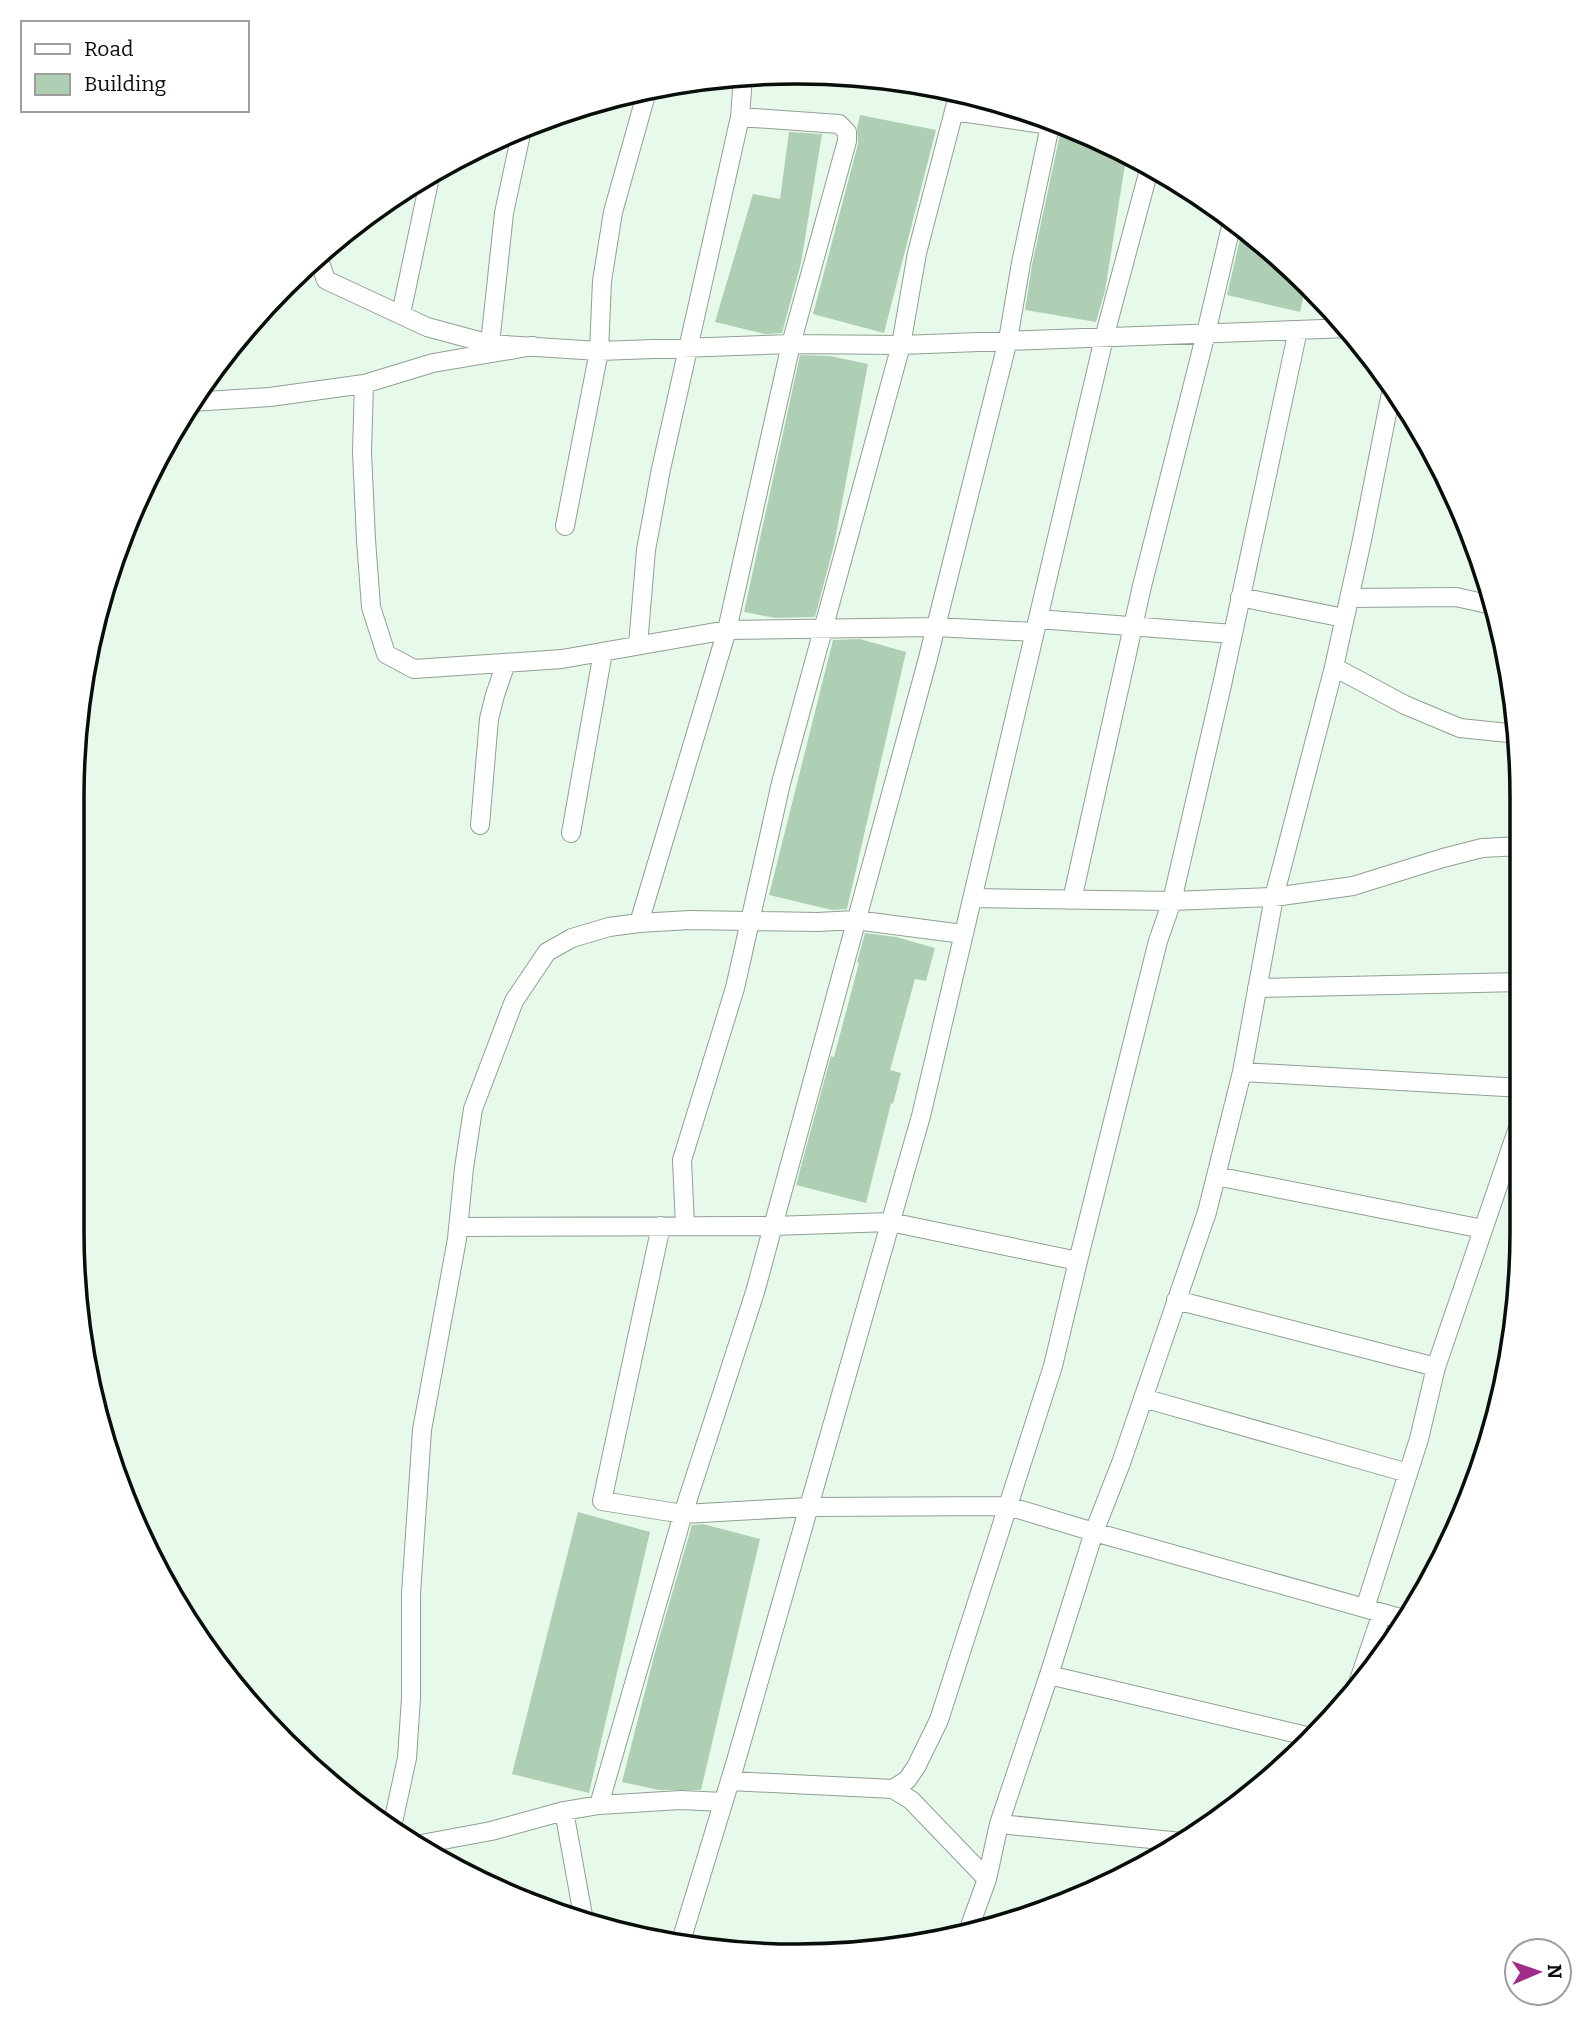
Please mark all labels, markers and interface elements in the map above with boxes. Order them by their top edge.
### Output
legend [21,21,248,112]
text: Road [84,36,133,62]
text: Building [84,71,167,97]
north arrow [1503,1937,1573,2007]
text: N [1543,1964,1566,1979]

